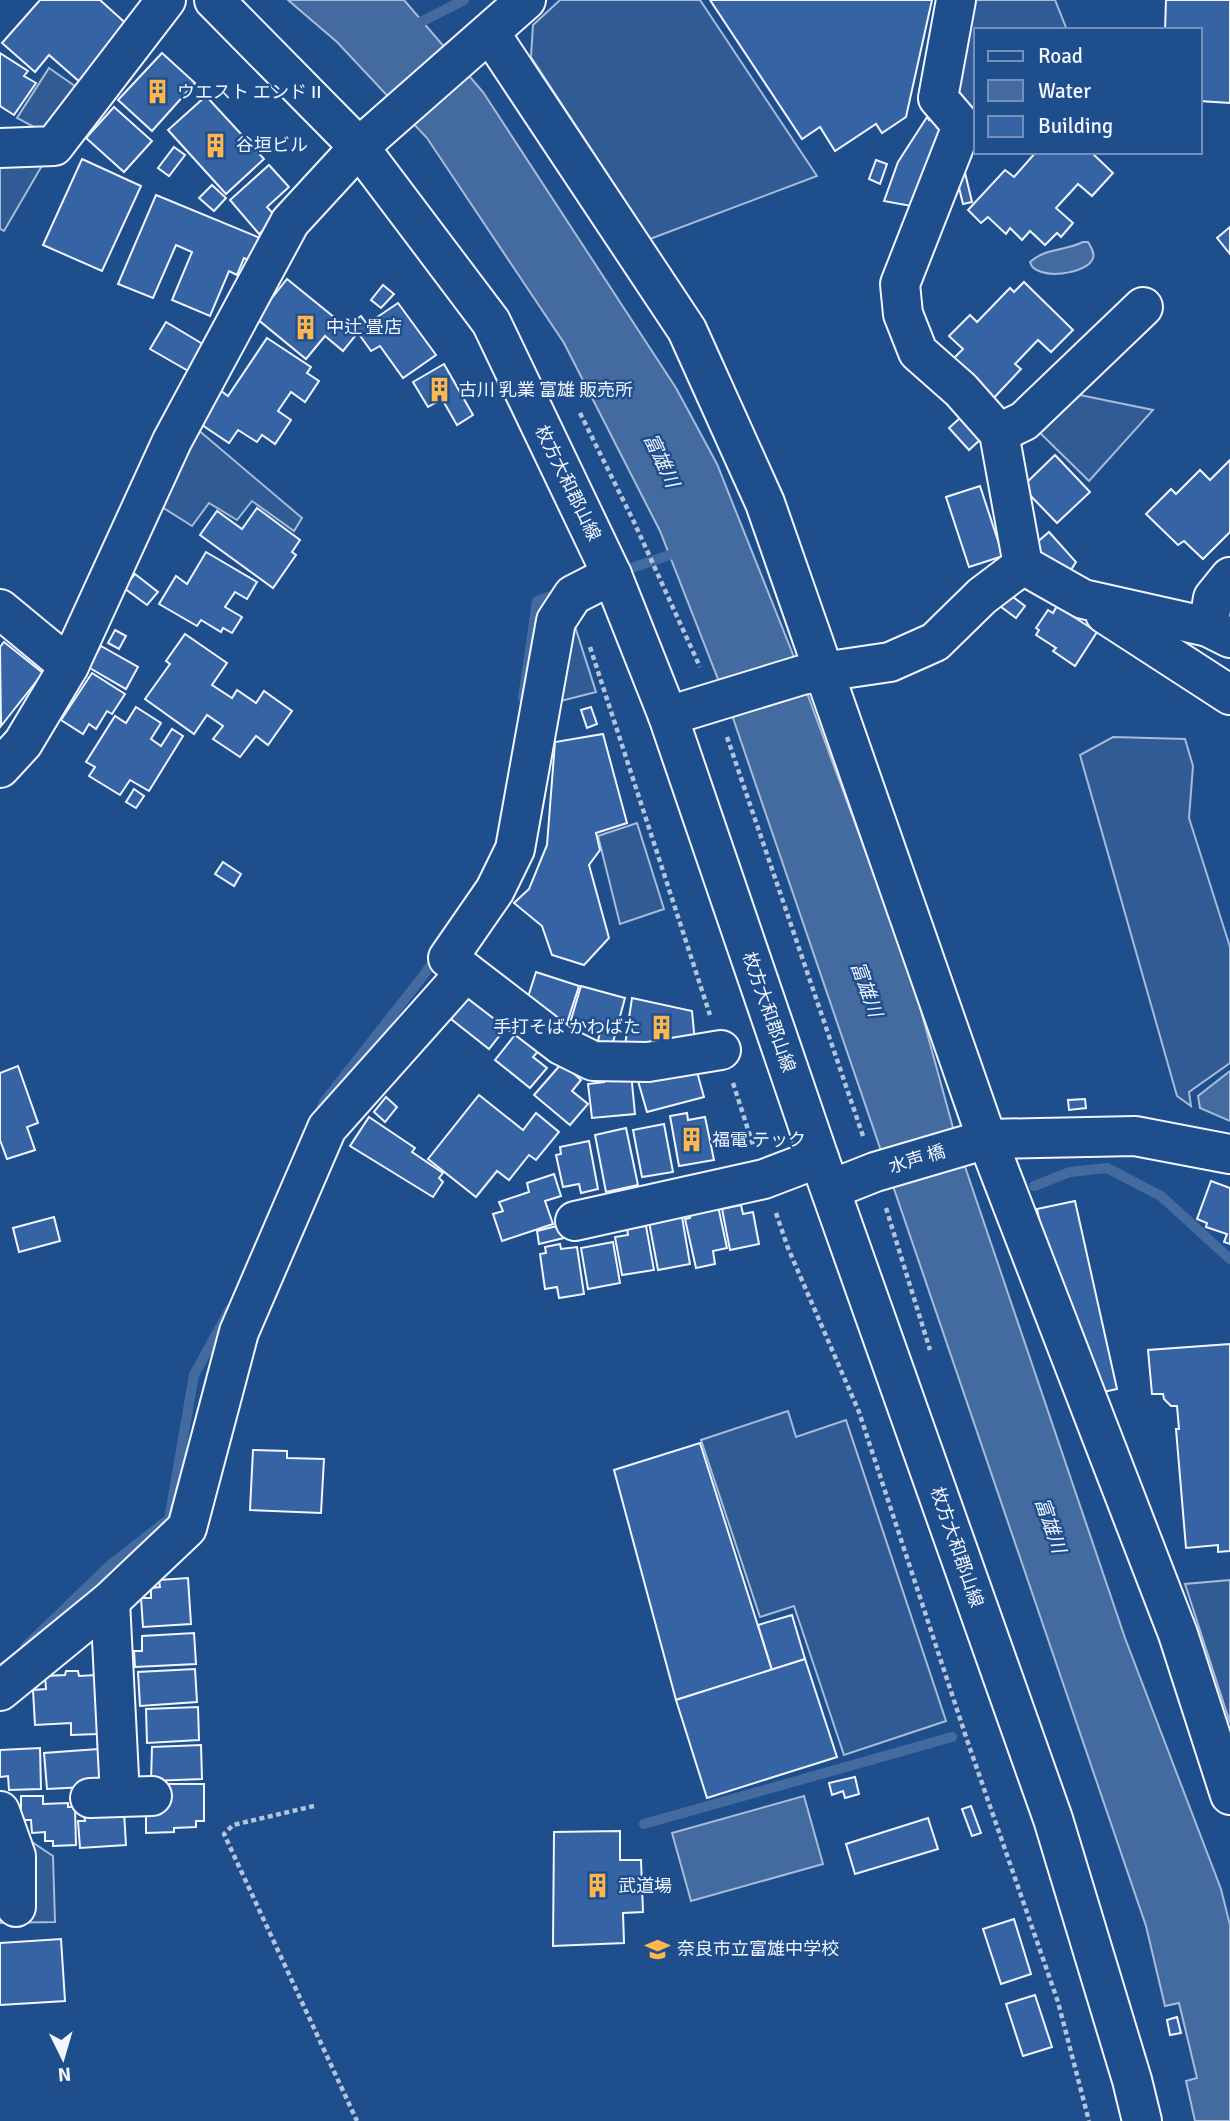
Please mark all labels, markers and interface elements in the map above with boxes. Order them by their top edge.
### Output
legend [974,28,1202,154]
text: Road [1038,43,1083,69]
building icon: ウエスト エンド II [143,78,171,106]
text: Water [1038,78,1091,104]
place label: ウエスト エンド II [177,81,322,103]
text: Building [1038,113,1113,139]
building icon: 谷垣ビル [202,131,230,159]
place label: 谷垣ビル [236,134,308,156]
building icon: 中辻 畳店 [292,313,320,341]
place label: 中辻 畳店 [326,316,402,338]
building icon: 古川 乳業 富雄 販売所 [425,376,453,404]
place label: 古川 乳業 富雄 販売所 [459,379,633,401]
street label: 枚方大和郡山線 [530,422,606,544]
water label: 富雄川 [638,430,685,493]
street label: 枚方大和郡山線 [738,949,800,1075]
water label: 富雄川 [845,958,888,1022]
building icon: 手打そば かわばた [647,1013,675,1041]
place label: 手打そば かわばた [493,1016,641,1038]
building icon: 福電 テック [678,1126,706,1154]
place label: 福電 テック [712,1129,806,1151]
street label: 水声 橋 [886,1140,948,1178]
street label: 枚方大和郡山線 [926,1484,988,1610]
water label: 富雄川 [1029,1494,1071,1558]
building icon: 武道場 [584,1872,612,1900]
place label: 武道場 [618,1875,672,1897]
school or university icon: 奈良市立富雄中学校 [643,1935,671,1963]
place label: 奈良市立富雄中学校 [677,1938,839,1960]
north arrow [28,2023,98,2093]
text: N [57,2061,72,2086]

